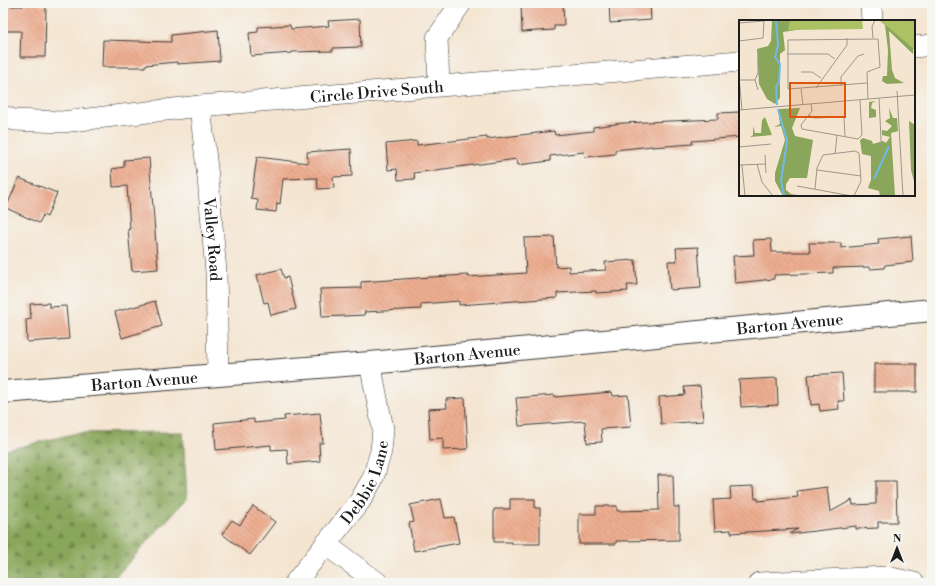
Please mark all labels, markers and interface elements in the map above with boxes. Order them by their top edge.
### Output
inset map [739,20,915,196]
street label: Circle Drive South [309,77,445,108]
street label: Valley Road [199,196,225,281]
street label: Barton Avenue [735,309,844,339]
street label: Barton Avenue [412,340,522,370]
street label: Barton Avenue [90,368,199,396]
street label: Debbie Lane [336,440,393,529]
north arrow [877,528,917,568]
text: N [893,532,902,546]

